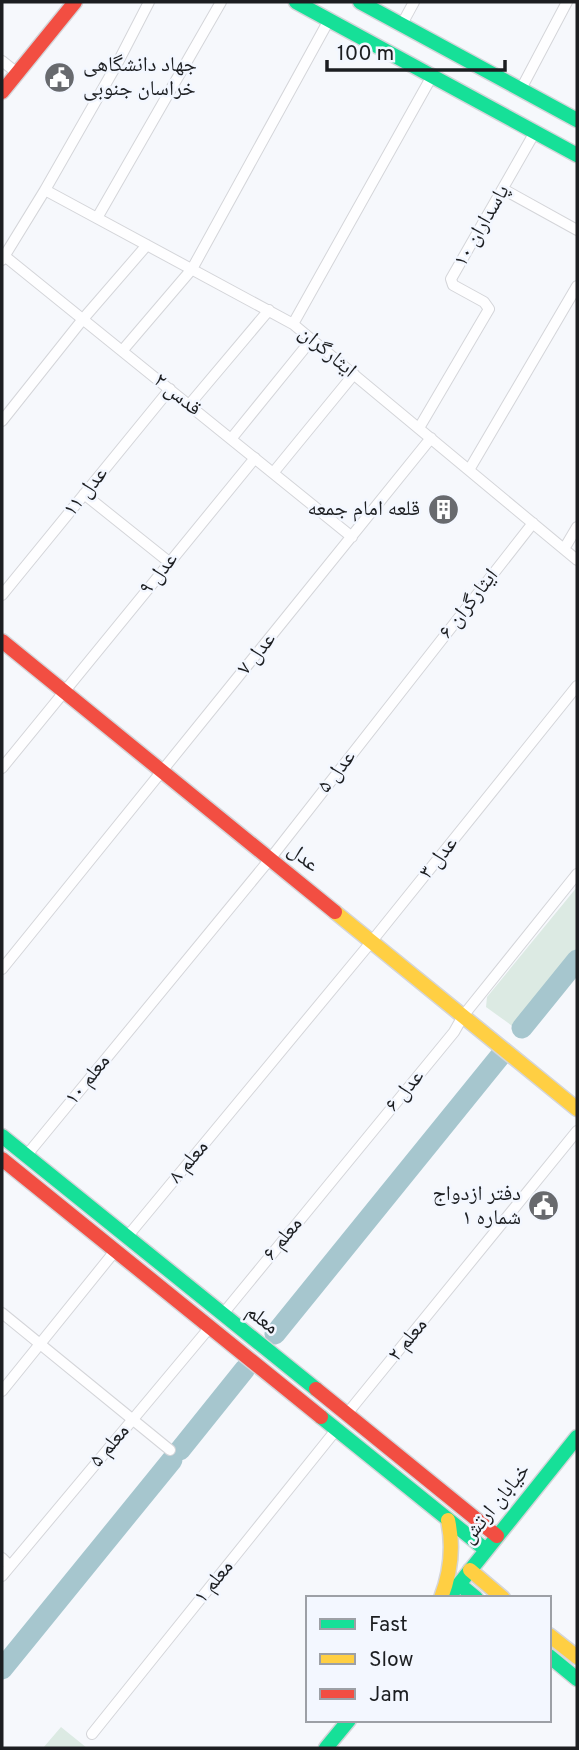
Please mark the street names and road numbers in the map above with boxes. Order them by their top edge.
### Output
street label: پاسداران ۱۰ [448,180,516,272]
street label: ایثارگران [292,320,362,384]
street label: قدس ۲ [147,367,207,423]
street label: عدل ۱۱ [58,461,115,523]
street label: عدل ۹ [134,547,185,601]
street label: ایثارگران ۶ [433,563,505,645]
street label: عدل ۷ [232,627,283,681]
street label: عدل ۵ [312,745,362,799]
street label: عدل ۳ [414,831,465,885]
street label: عدل [282,837,325,879]
street label: معلم ۱۰ [59,1049,117,1111]
street label: عدل ۶ [379,1064,431,1118]
street label: معلم ۸ [163,1135,215,1189]
street label: معلم ۶ [257,1212,309,1266]
street label: معلم [240,1299,284,1341]
street label: معلم ۲ [382,1313,434,1367]
street label: معلم ۵ [84,1419,136,1473]
street label: خیابان ارتش [455,1458,537,1550]
street label: معلم ۱ [188,1555,240,1609]

